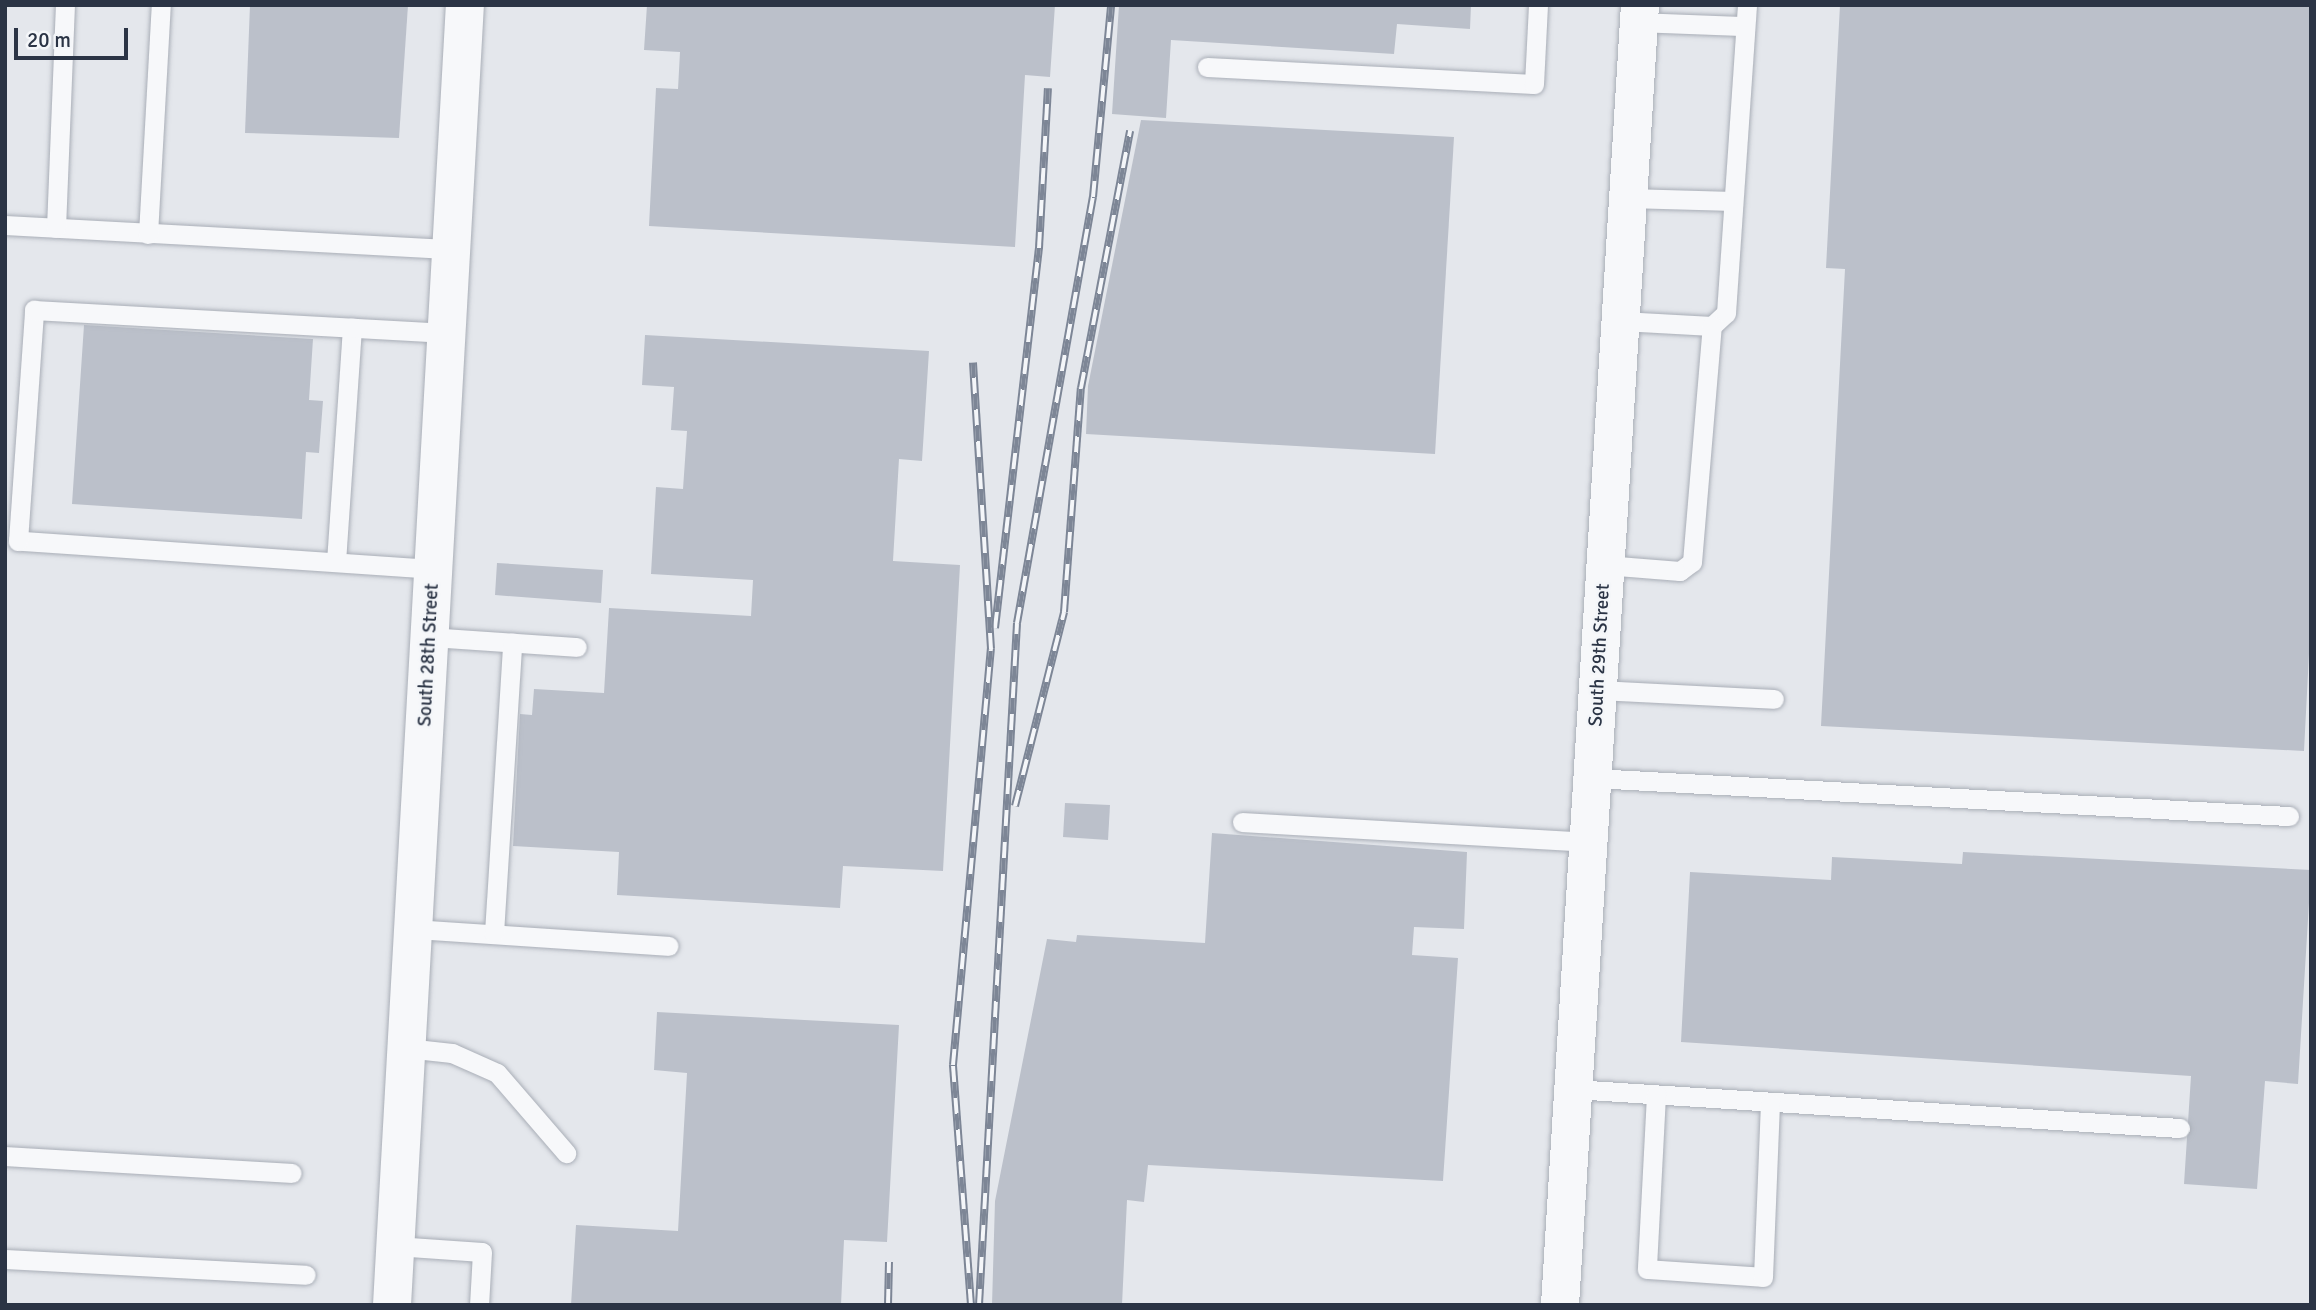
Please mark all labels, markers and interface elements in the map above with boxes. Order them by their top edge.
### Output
scale bar [18,14,131,58]
text: 20 m [27,27,71,53]
street label: South 28th Street [414,583,444,727]
street label: South 29th Street [1585,583,1615,727]

